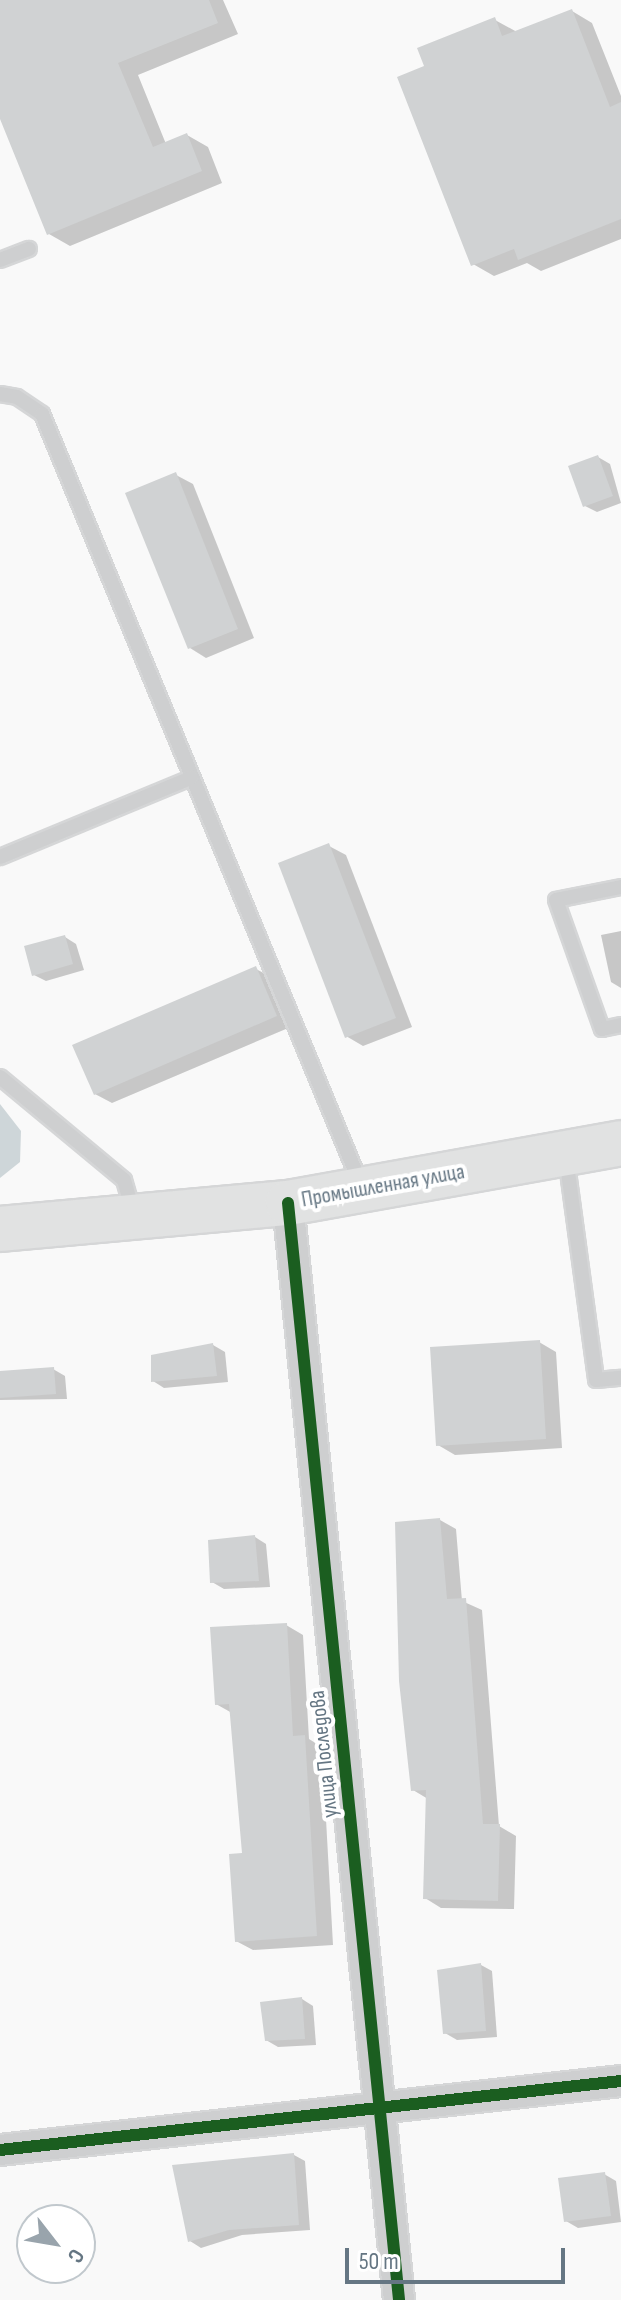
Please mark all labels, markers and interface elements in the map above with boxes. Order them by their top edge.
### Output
street label: Промышленная улица [299,1159,467,1213]
street label: улица Последова [304,1689,344,1819]
north arrow [16,2204,96,2284]
scale bar [349,2232,569,2282]
text: С [61,2244,90,2267]
text: 50 m [359,2247,399,2276]

